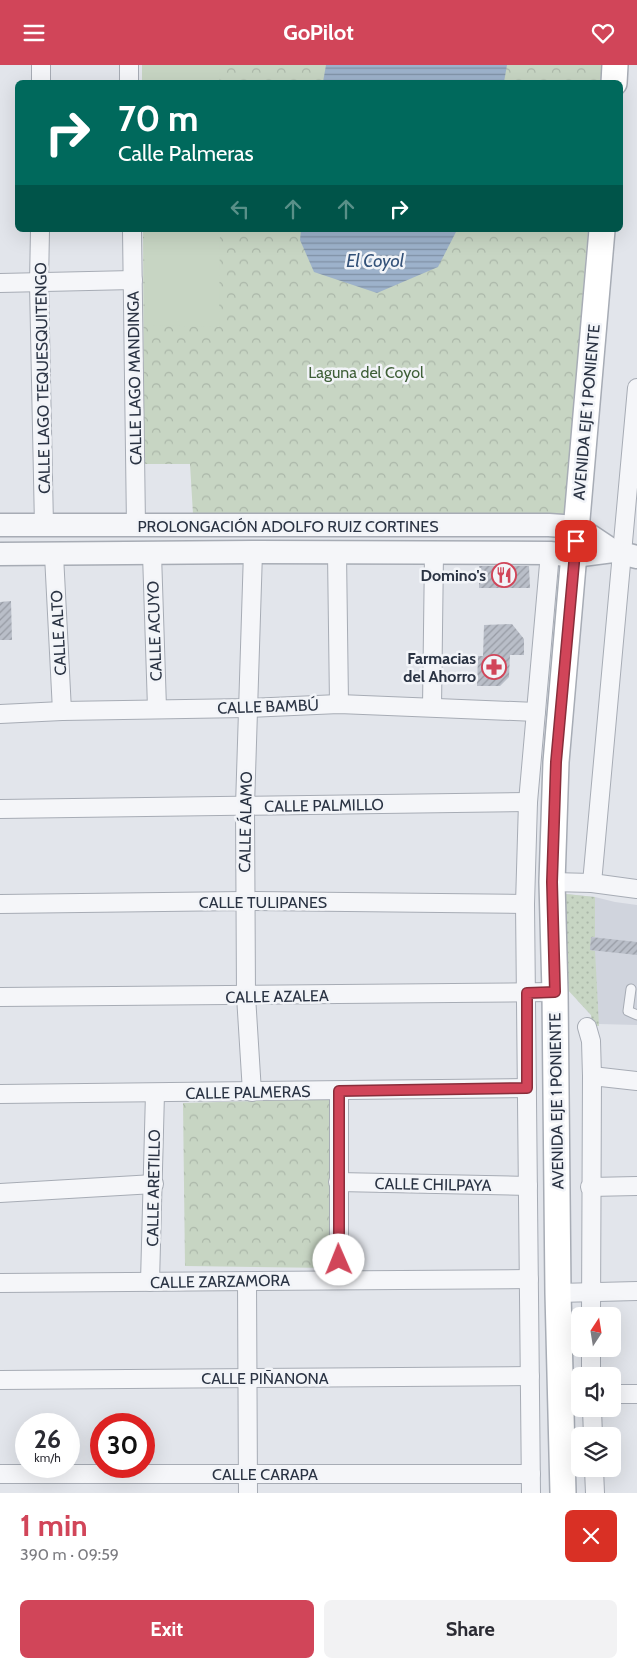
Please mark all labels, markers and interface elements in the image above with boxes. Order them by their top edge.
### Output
icon: menu [20,19,48,47]
text: GoPilot [283,19,354,46]
icon: heart [589,19,617,47]
text: 70 m [118,97,199,140]
icon: right [35,100,100,165]
text: Calle Palmeras [118,140,254,167]
icon: left [226,195,254,223]
icon: ahead [279,195,307,223]
icon: ahead [332,195,360,223]
icon: right [385,195,413,223]
water label: El Coyol [346,250,405,272]
street label: CALLE LAGO TEQUESQUITENGO [31,262,54,494]
street label: CALLE LAGO MANDINGA [123,291,146,465]
street label: AVENIDA EJE 1 PONIENTE [569,323,604,501]
park label: Laguna del Coyol [308,363,424,382]
street label: PROLONGACIÓN ADOLFO RUIZ CORTINES [137,517,439,536]
pin [555,520,597,562]
icon: arrive [562,527,590,555]
restaurant icon: Domino's [491,562,517,588]
place label: Domino's [421,566,486,585]
street label: CALLE ACUYO [143,581,166,681]
street label: CALLE ALTO [47,590,70,676]
place label: Farmacias del Ahorro [403,649,476,686]
pharmacy icon: Farmacias del Ahorro [481,654,507,680]
street label: CALLE BAMBÚ [217,695,319,718]
street label: CALLE ÁLAMO [235,771,256,873]
street label: CALLE PALMILLO [264,795,384,816]
street label: CALLE TULIPANES [199,893,327,912]
street label: CALLE AZALEA [225,986,329,1007]
street label: AVENIDA EJE 1 PONIENTE [545,1012,568,1189]
street label: CALLE PALMERAS [185,1082,311,1103]
street label: CALLE ARETILLO [143,1129,164,1247]
street label: CALLE CHILPAYA [374,1174,492,1195]
position arrow [312,1233,364,1285]
street label: CALLE ZARZAMORA [150,1271,290,1292]
north arrow [571,1307,621,1357]
map controls [571,1307,621,1477]
button: sound [571,1367,621,1417]
street label: CALLE PIÑANONA [201,1369,329,1388]
speed limit sign: 30 [90,1413,155,1478]
text: 26 [34,1424,61,1454]
button: layers [571,1427,621,1477]
text: km/h [34,1450,61,1465]
street label: CALLE CARAPA [212,1465,318,1484]
text: 1 min [20,1507,88,1544]
button: close [565,1510,617,1562]
text: 390 m · 09:59 [20,1545,119,1564]
button: Exit [20,1600,314,1658]
button: Share [324,1600,617,1658]

